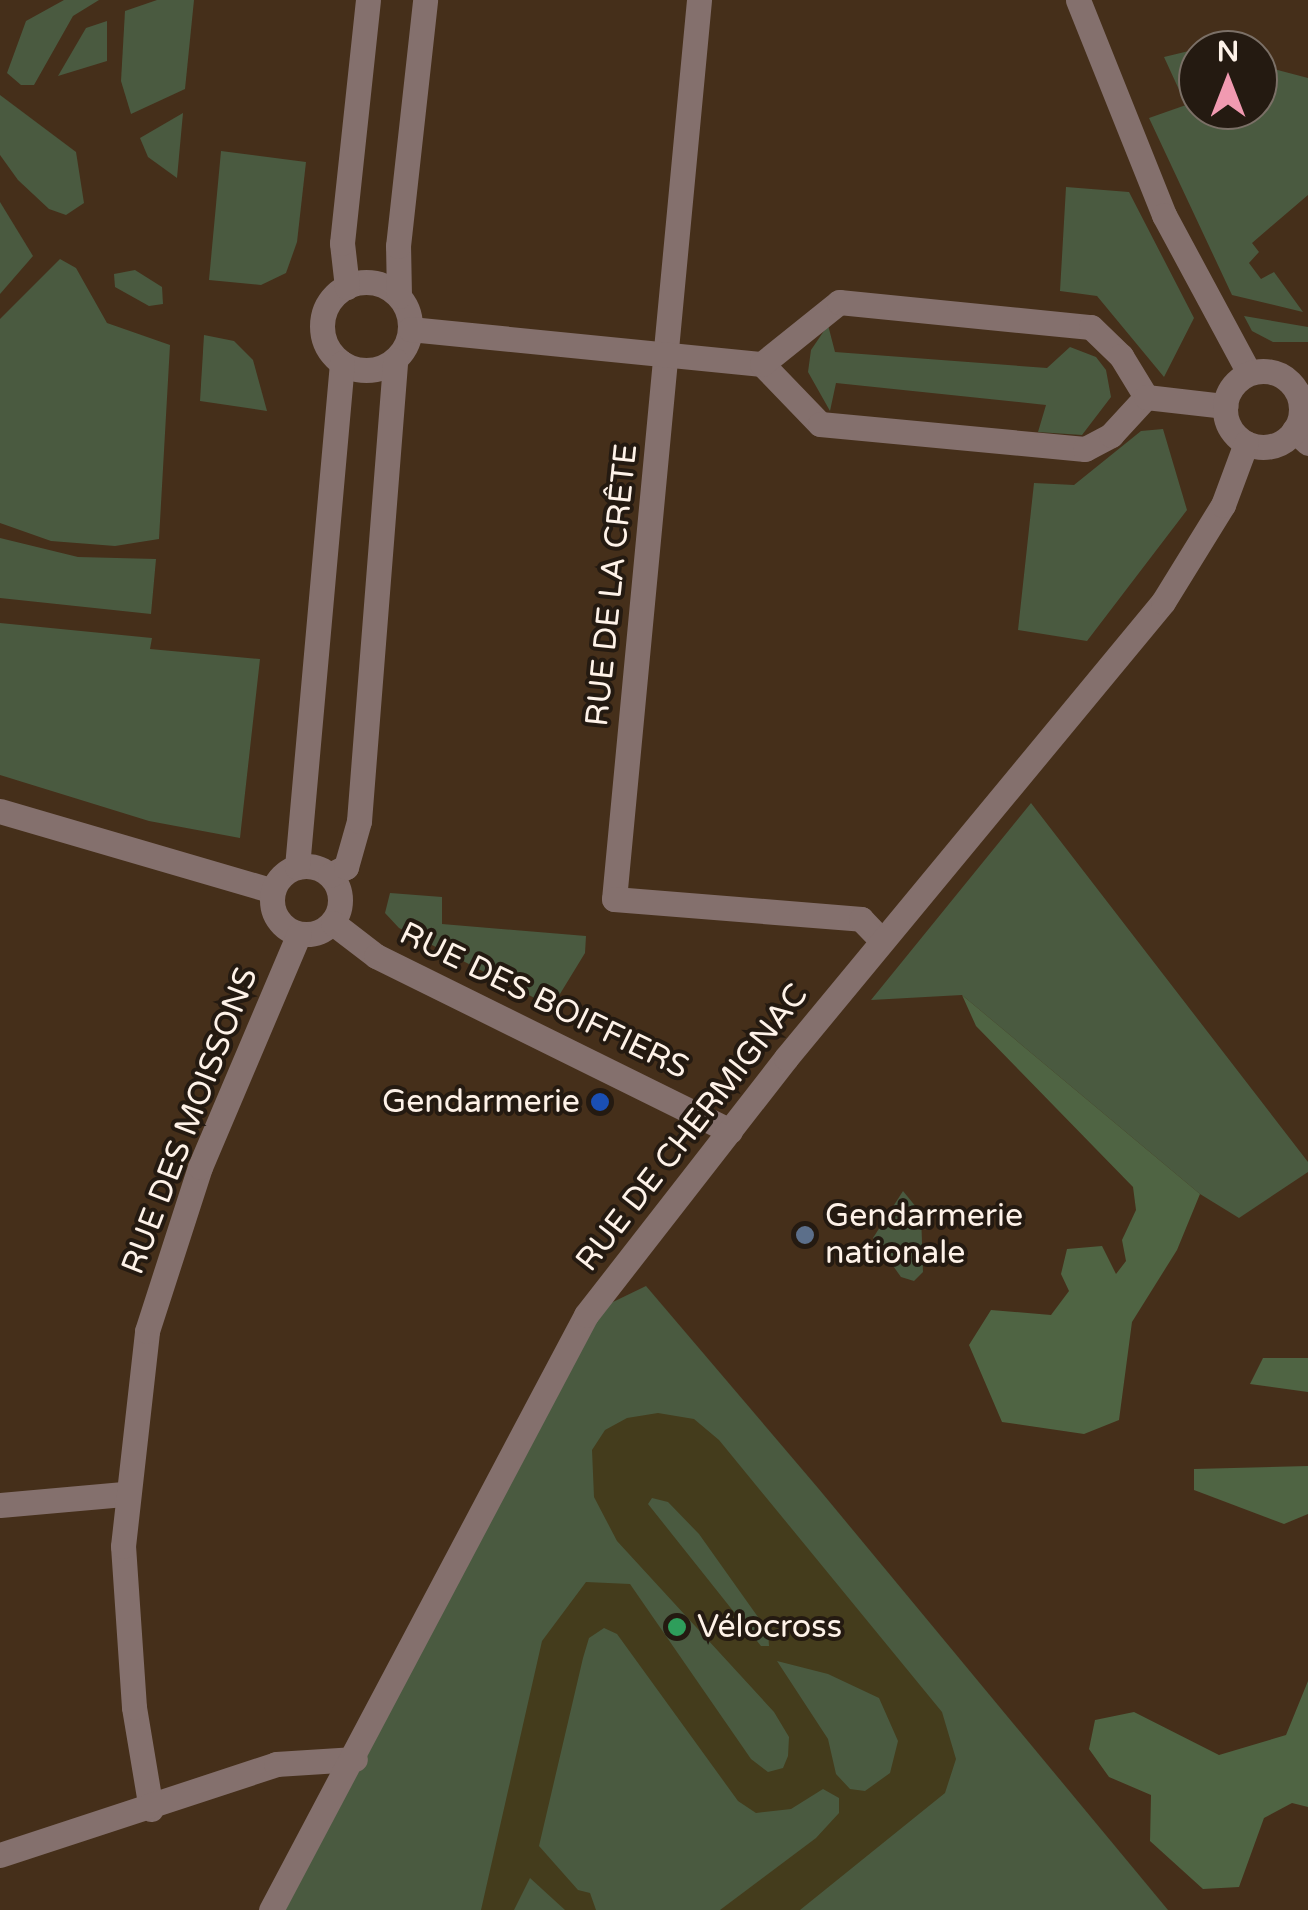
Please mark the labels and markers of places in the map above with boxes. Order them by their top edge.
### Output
place label: Gendarmerie [382,1083,580,1121]
marker: Gendarmerie [589,1091,611,1113]
place label: Gendarmerie nationale [825,1198,1023,1273]
marker: Gendarmerie nationale [794,1224,816,1246]
place label: Vélocross [697,1608,842,1646]
marker: Vélocross [666,1616,688,1638]

